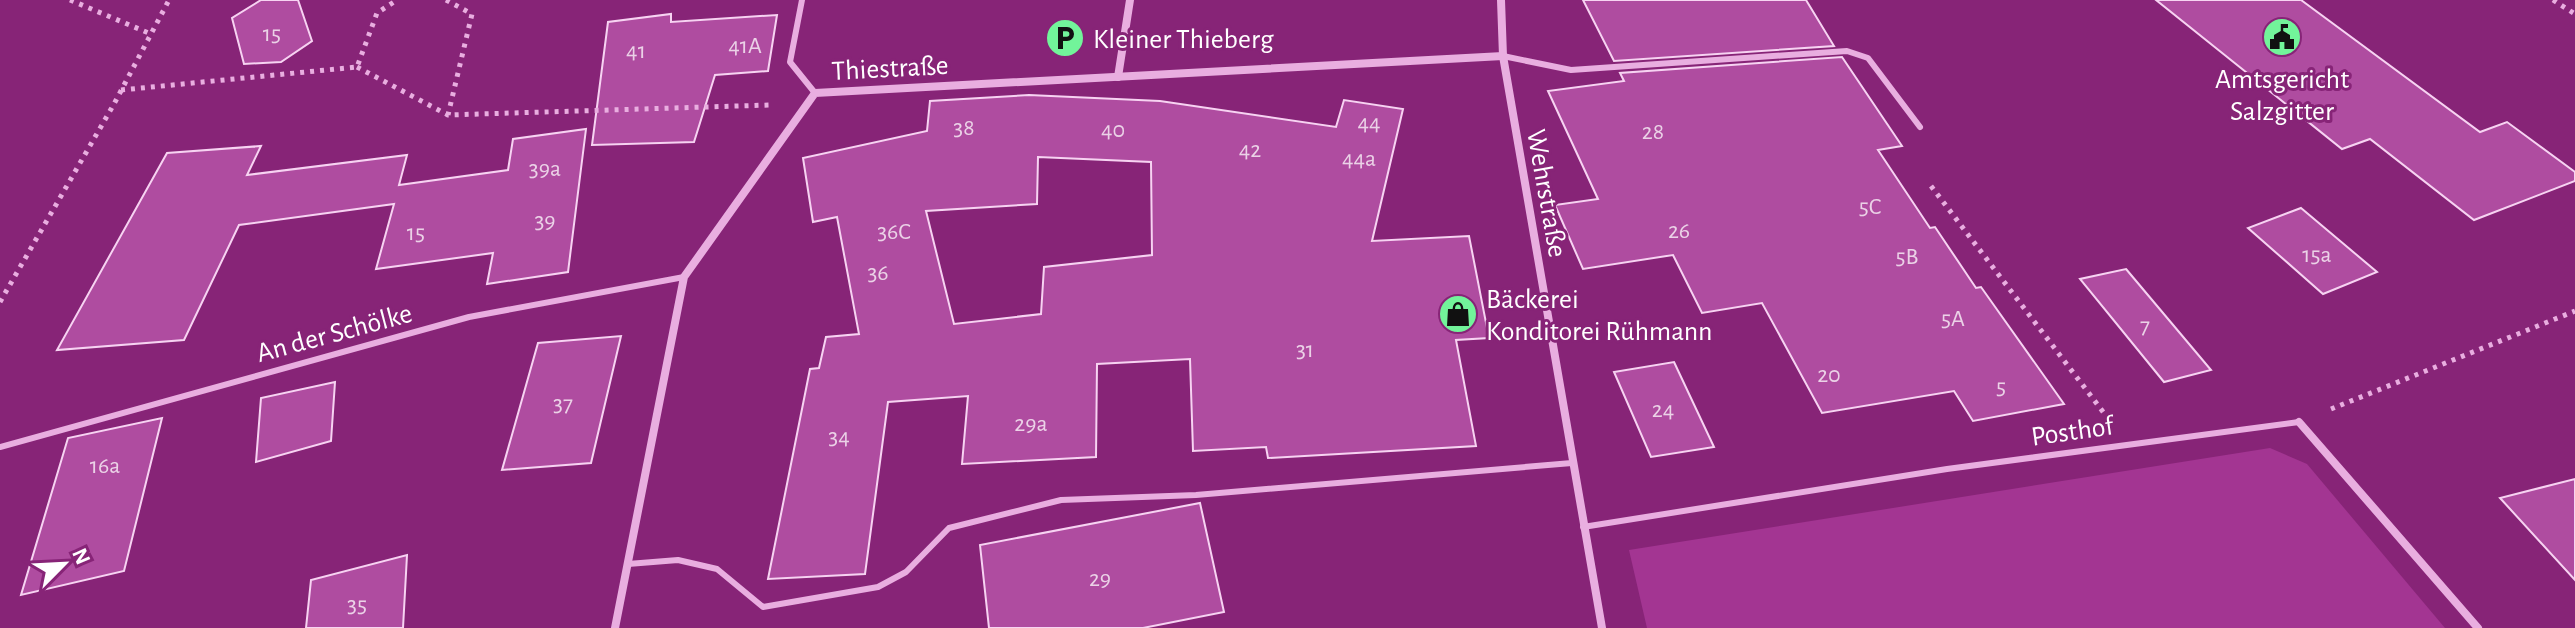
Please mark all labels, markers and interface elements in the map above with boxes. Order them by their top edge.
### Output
public building icon: Amtsgericht Salzgitter [2261,16,2303,58]
parking icon: Kleiner Thieberg [1044,17,1086,59]
house number: 15 [263,22,281,46]
place label: Kleiner Thieberg [1093,26,1274,54]
house number: 41A [728,34,762,58]
house number: 41 [626,39,646,63]
street label: Thiestraße [831,52,949,86]
place label: Amtsgericht Salzgitter [2215,66,2349,126]
house number: 44 [1357,111,1381,135]
house number: 38 [953,116,975,140]
house number: 40 [1101,118,1125,142]
house number: 28 [1642,120,1664,144]
street label: Wehrstraße [1521,127,1571,260]
house number: 42 [1239,138,1261,162]
house number: 44a [1342,147,1376,171]
house number: 39a [529,157,561,181]
house number: 5C [1859,195,1881,219]
house number: 39 [534,209,556,233]
house number: 26 [1668,219,1690,243]
house number: 36C [877,220,911,244]
house number: 15 [407,221,425,245]
house number: 15a [2302,243,2332,267]
house number: 5B [1896,245,1918,269]
house number: 36 [867,261,889,285]
place label: Bäckerei Konditorei Rühmann [1486,286,1712,346]
shop icon: Bäckerei Konditorei Rühmann [1437,293,1479,335]
street label: An der Schölke [254,300,415,368]
house number: 5A [1941,307,1965,331]
house number: 7 [2140,314,2150,338]
house number: 31 [1296,338,1314,362]
house number: 20 [1817,363,1841,387]
house number: 5 [1996,375,2006,399]
house number: 37 [553,392,573,416]
house number: 24 [1652,398,1674,422]
house number: 29a [1014,412,1048,436]
street label: Posthof [2029,412,2117,452]
house number: 34 [828,425,850,449]
house number: 16a [90,454,120,478]
north arrow [24,524,104,604]
text: N [68,545,95,568]
house number: 29 [1089,567,1111,591]
house number: 35 [347,593,367,617]

